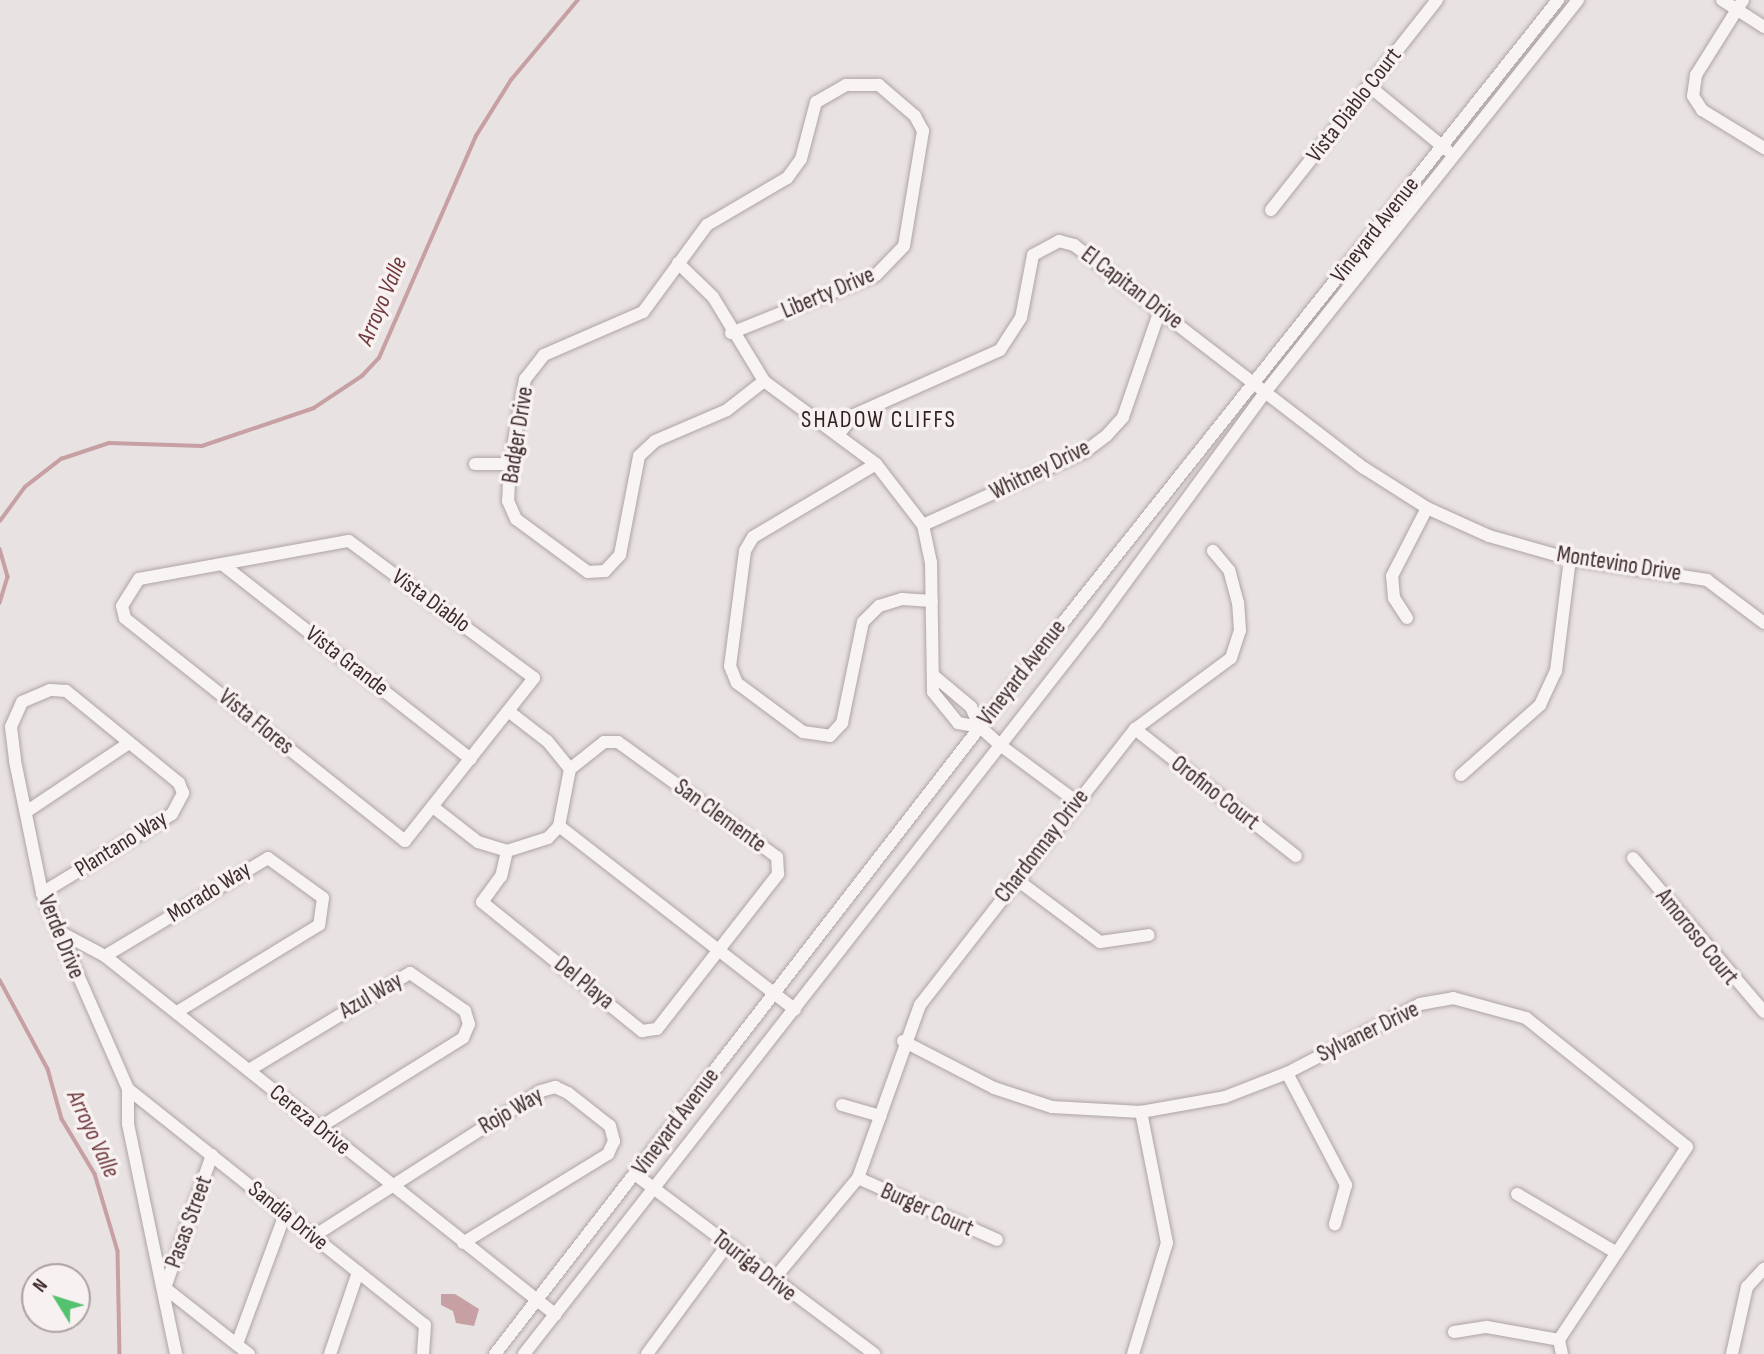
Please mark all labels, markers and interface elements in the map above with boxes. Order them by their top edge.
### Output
street label: Vista Diablo Court [1301,42,1407,168]
street label: Vineyard Avenue [1325,172,1425,288]
street label: El Capitan Drive [1076,241,1188,335]
water label: Arroyo Valle [351,252,413,350]
street label: Liberty Drive [777,261,879,325]
street label: Badger Drive [497,385,539,485]
district label: SHADOW CLIFFS [803,406,955,434]
street label: Whitney Drive [986,434,1094,506]
street label: Montevino Drive [1555,541,1683,587]
street label: Vista Diablo [386,563,476,639]
street label: Vineyard Avenue [972,615,1072,731]
street label: Vista Grande [300,620,394,702]
street label: Vista Flores [213,683,299,761]
street label: Orofino Court [1165,750,1265,836]
street label: San Clemente [669,773,771,859]
street label: Chardonnay Drive [989,784,1095,908]
street label: Plantano Way [70,805,172,883]
street label: Morado Way [162,856,256,928]
street label: Amoroso Court [1650,883,1744,991]
street label: Verde Drive [32,891,90,983]
street label: Del Playa [549,951,619,1015]
street label: Azul Way [335,967,407,1025]
street label: Sylvaner Drive [1313,996,1423,1068]
street label: Vineyard Avenue [627,1063,725,1181]
street label: Cereza Drive [264,1079,356,1161]
street label: Rojo Way [474,1082,548,1140]
water label: Arroyo Valle [60,1086,126,1182]
street label: Pasas Street [160,1172,218,1272]
street label: Sandia Drive [242,1175,334,1257]
street label: Burger Court [876,1177,978,1243]
street label: Touriga Drive [706,1225,802,1307]
north arrow [21,1263,91,1333]
text: N [28,1275,53,1297]

